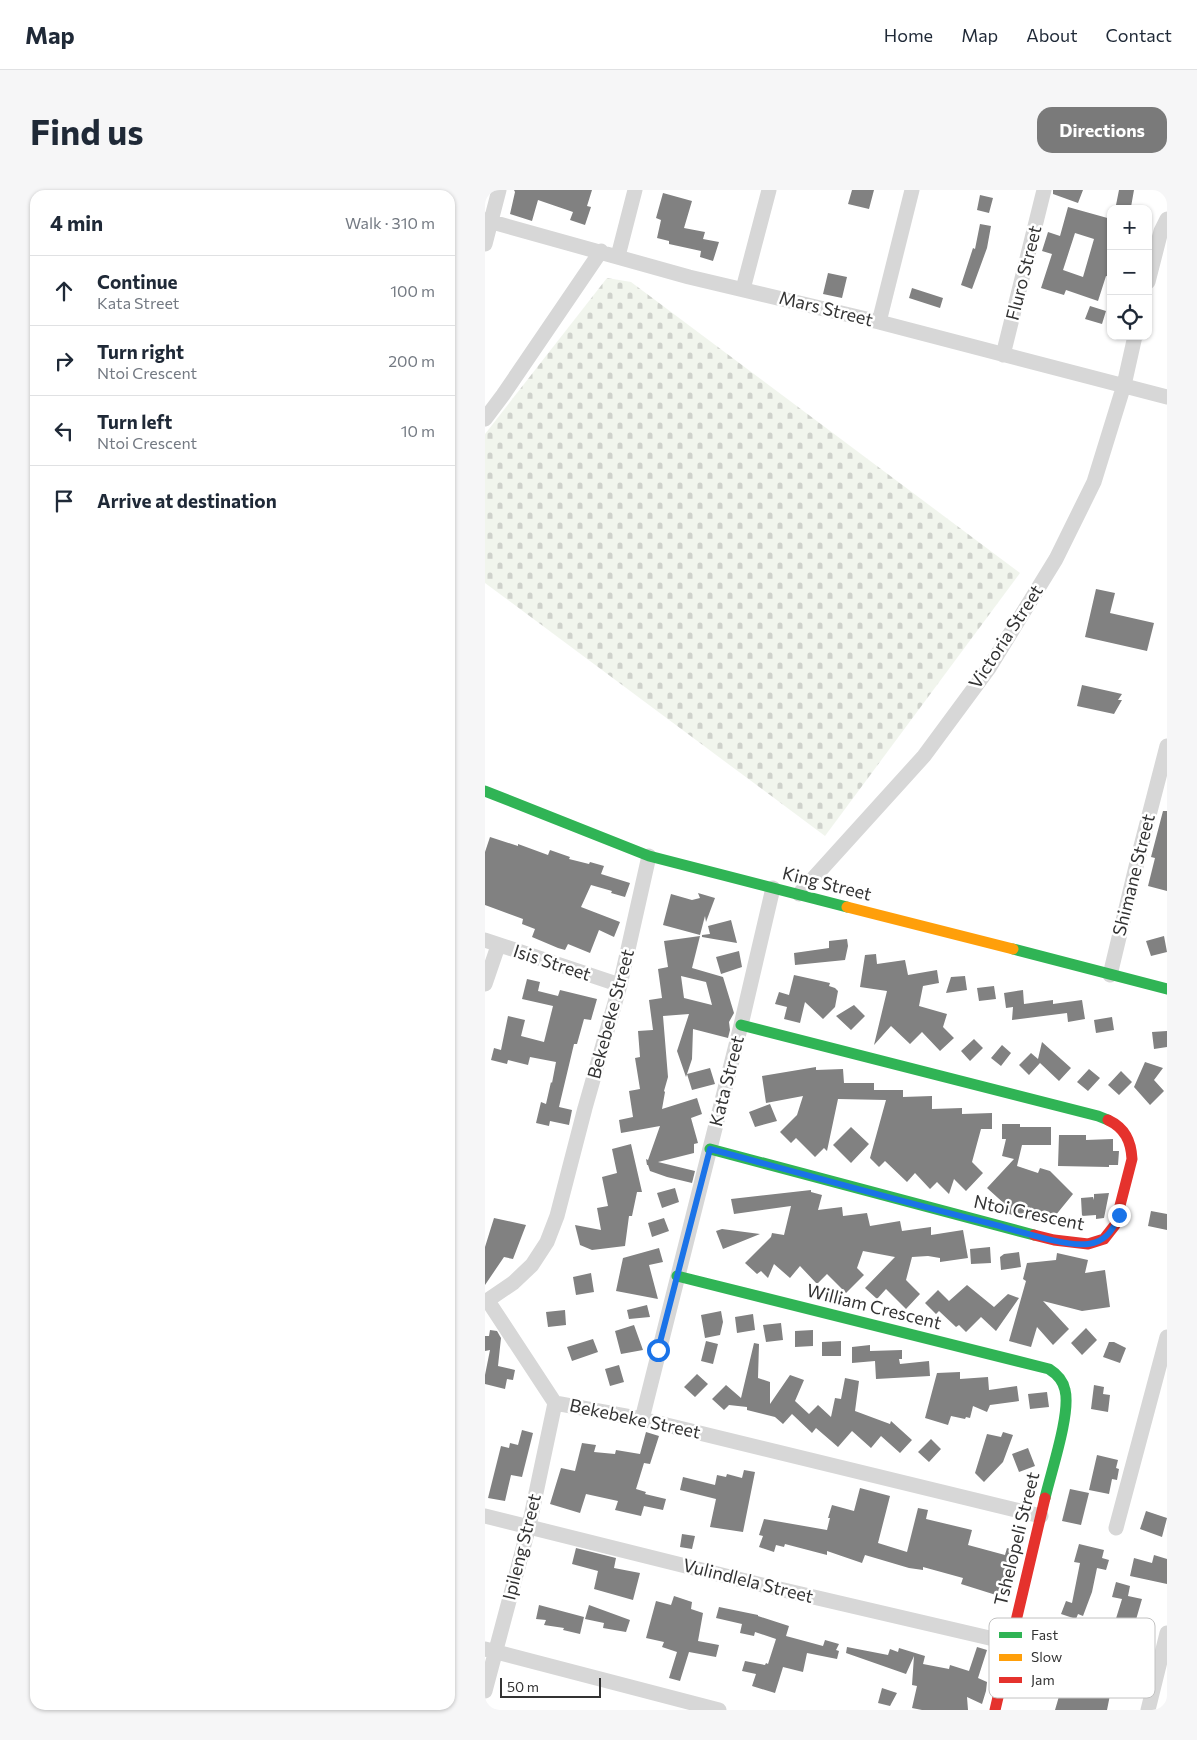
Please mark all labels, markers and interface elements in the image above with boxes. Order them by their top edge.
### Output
text: Map [25,20,75,49]
text: Home [884,24,933,46]
text: Map [961,24,998,46]
text: About [1026,24,1078,46]
text: Contact [1106,24,1172,46]
button: Directions [1037,107,1167,153]
text: Find us [30,109,144,152]
map controls [1107,205,1152,340]
button: + [1107,205,1152,250]
text: 4 min [50,210,103,235]
text: Walk · 310 m [345,213,435,232]
street label: Fluro Street [1001,223,1045,322]
button: − [1107,250,1152,295]
text: Continue [97,270,177,293]
icon: ahead [50,277,78,305]
text: 100 m [390,281,435,300]
street label: Mars Street [777,286,875,330]
text: Kata Street [97,293,179,312]
button: locate [1107,295,1152,340]
text: Turn right [97,340,184,363]
icon: right [50,347,78,375]
text: 200 m [388,351,435,370]
text: Ntoi Crescent [97,363,197,382]
text: Turn left [97,410,172,433]
icon: left [50,417,78,445]
text: 10 m [401,421,435,440]
text: Ntoi Crescent [97,433,197,452]
icon: arrive [50,487,78,515]
text: Arrive at destination [97,489,277,512]
street label: Victoria Street [963,580,1047,693]
street label: Shimane Street [1107,812,1159,938]
street label: King Street [780,861,874,905]
street label: Isis Street [511,939,594,985]
street label: Bekebeke Street [582,947,638,1081]
street label: Kata Street [704,1033,748,1128]
street label: Ntoi Crescent [972,1190,1087,1234]
route end [1108,1204,1131,1227]
street label: William Crescent [804,1279,944,1333]
route start [647,1339,670,1362]
street label: Bekebeke Street [568,1393,703,1443]
street label: Tshelopeli Street [989,1470,1043,1608]
street label: Ipileng Street [497,1491,545,1602]
street label: Vulindlela Street [681,1553,816,1607]
legend [989,1618,1155,1698]
text: Fast [1031,1626,1058,1643]
text: Slow [1031,1648,1062,1665]
text: Jam [1031,1671,1055,1688]
scale bar [500,1675,601,1698]
text: 50 m [507,1678,539,1695]

